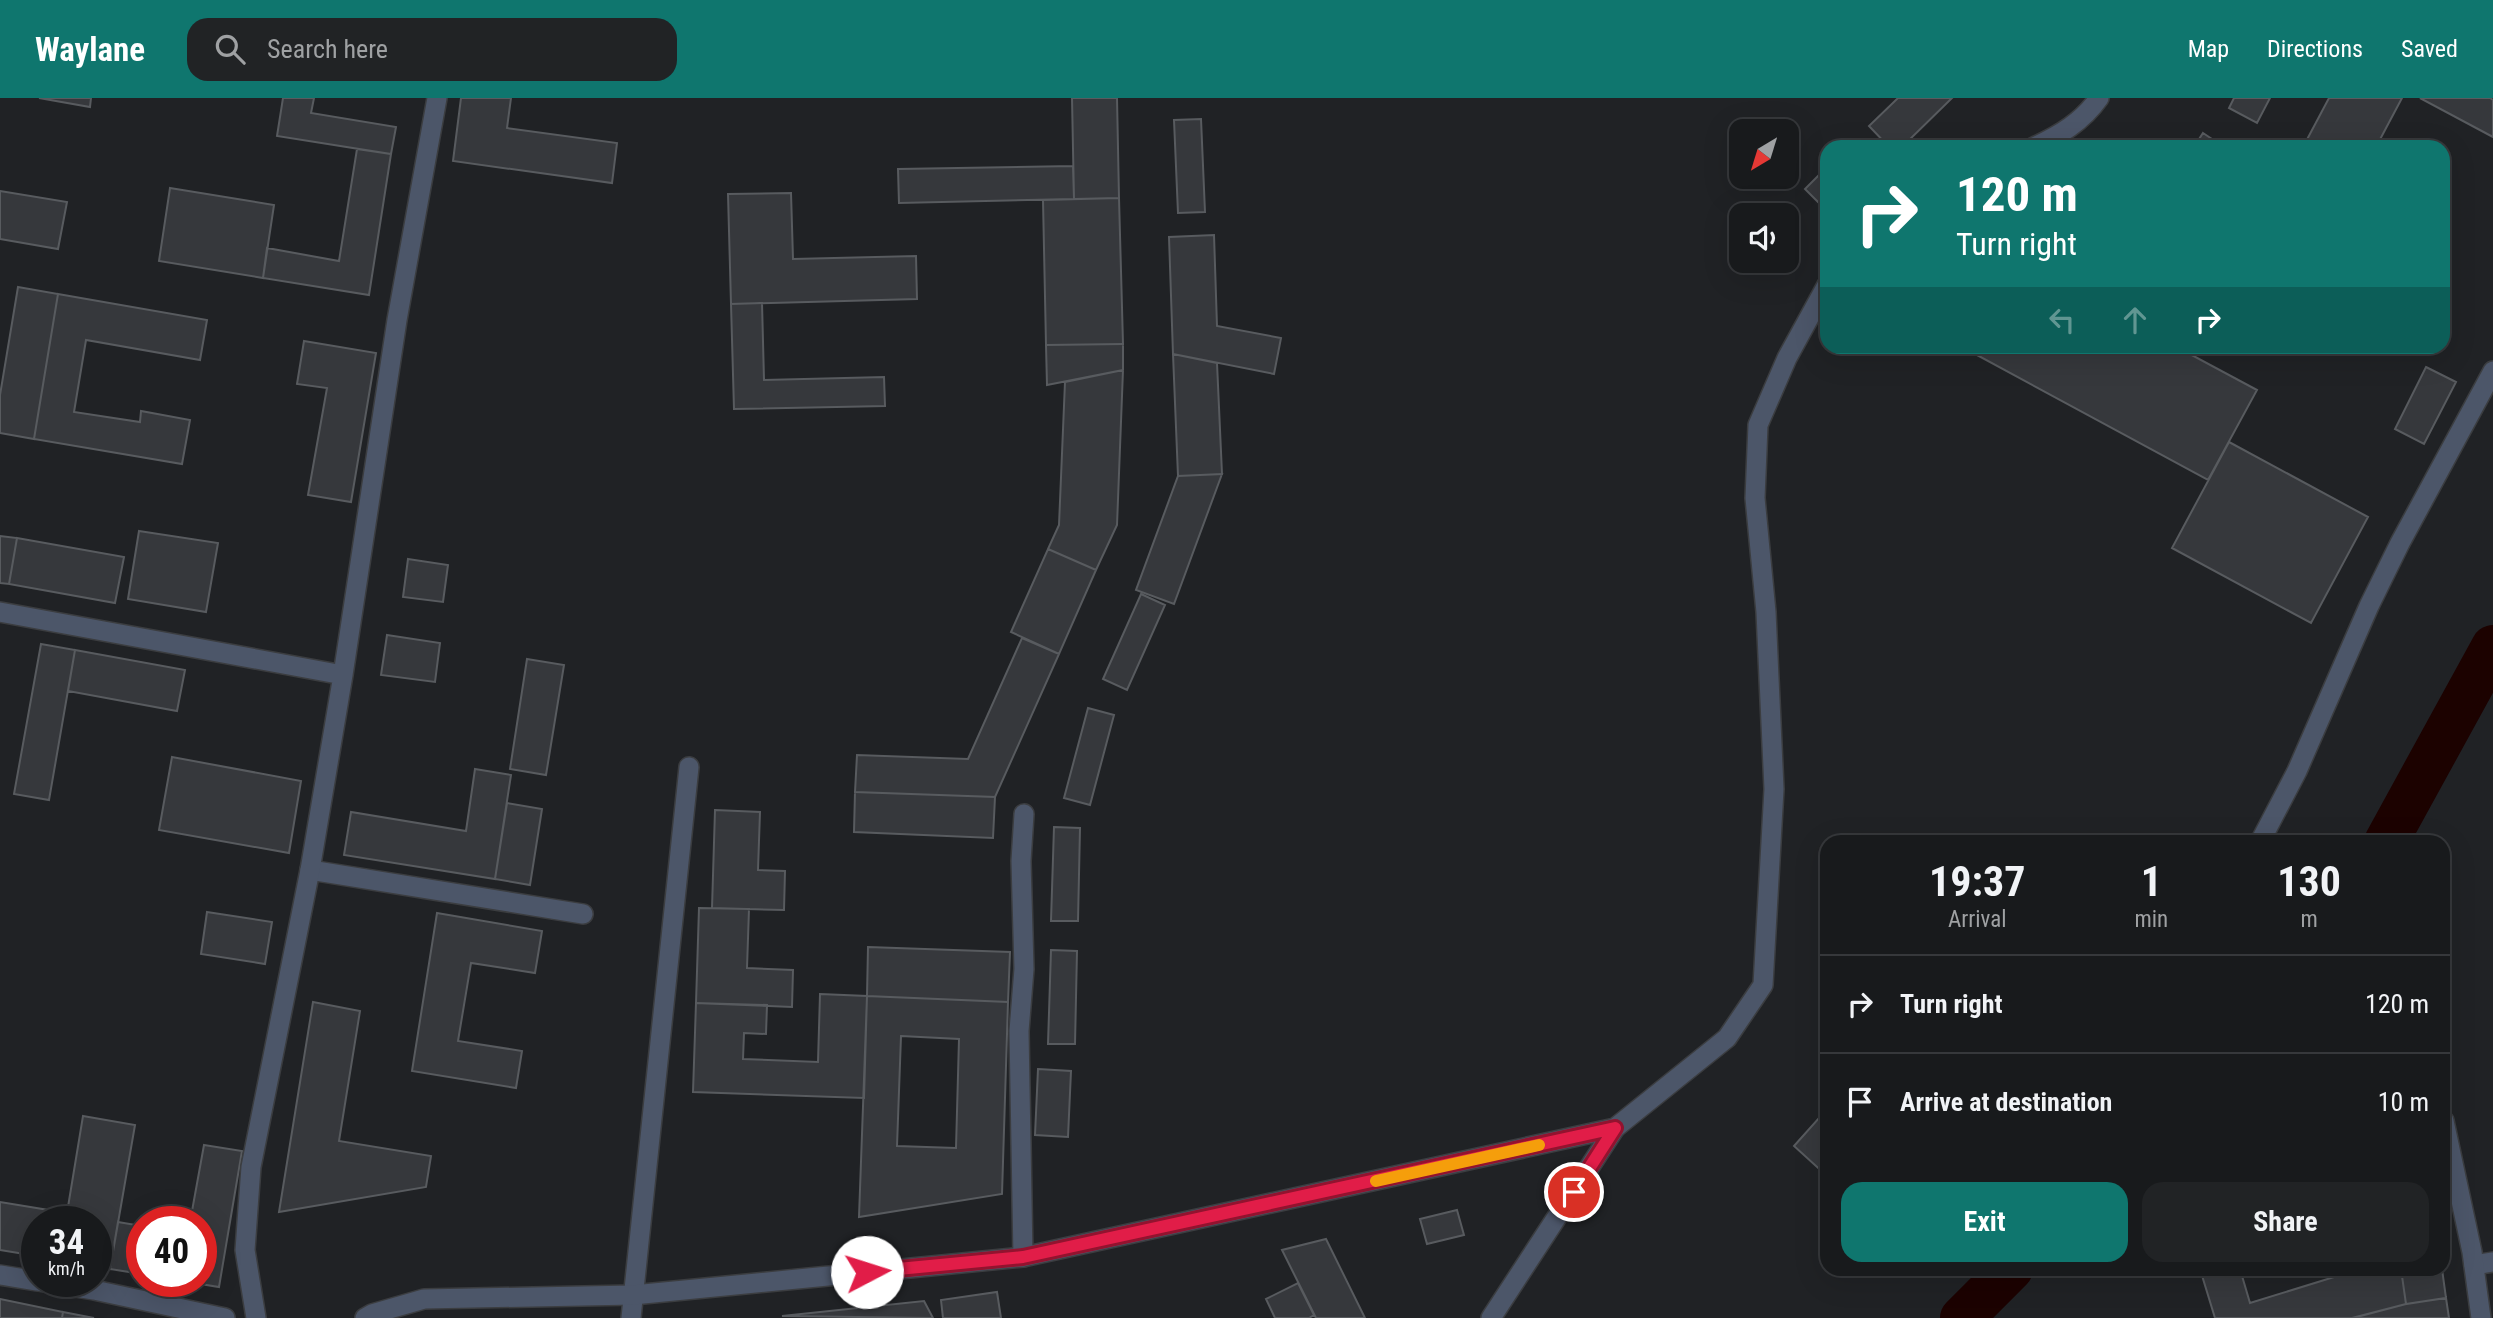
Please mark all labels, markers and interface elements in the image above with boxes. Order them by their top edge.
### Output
search box [187,18,677,81]
text: Waylane [35,30,145,69]
icon: search [211,30,249,68]
text: Search here [267,34,388,64]
text: Map [2188,35,2229,63]
text: Directions [2267,35,2363,63]
text: Saved [2401,35,2458,63]
north arrow [1729,119,1799,189]
map controls [1729,119,1799,273]
text: 120 m [1956,166,2078,223]
icon: right [1841,168,1932,259]
button: sound [1729,203,1799,273]
text: Turn right [1956,225,2077,263]
icon: left [2043,301,2081,339]
icon: ahead [2116,301,2154,339]
icon: right [2189,301,2227,339]
text: 19:37 [1929,857,2025,906]
text: 1 [2141,857,2162,906]
text: 130 [2277,857,2341,906]
text: Arrival [1948,906,2006,933]
text: min [2134,906,2168,933]
text: m [2300,906,2318,933]
icon: right [1841,985,1879,1023]
text: Turn right [1900,989,2002,1019]
text: 120 m [2365,989,2429,1019]
icon: arrive [1841,1083,1879,1121]
text: Arrive at destination [1900,1087,2112,1117]
text: 10 m [2378,1087,2429,1117]
pin [1544,1162,1604,1222]
icon: arrive [1555,1173,1593,1211]
button: Exit [1841,1182,2128,1262]
button: Share [2142,1182,2429,1262]
speed limit sign: 40 [126,1206,217,1297]
text: 34 [49,1222,84,1263]
position arrow [830,1235,904,1309]
text: km/h [48,1258,85,1279]

